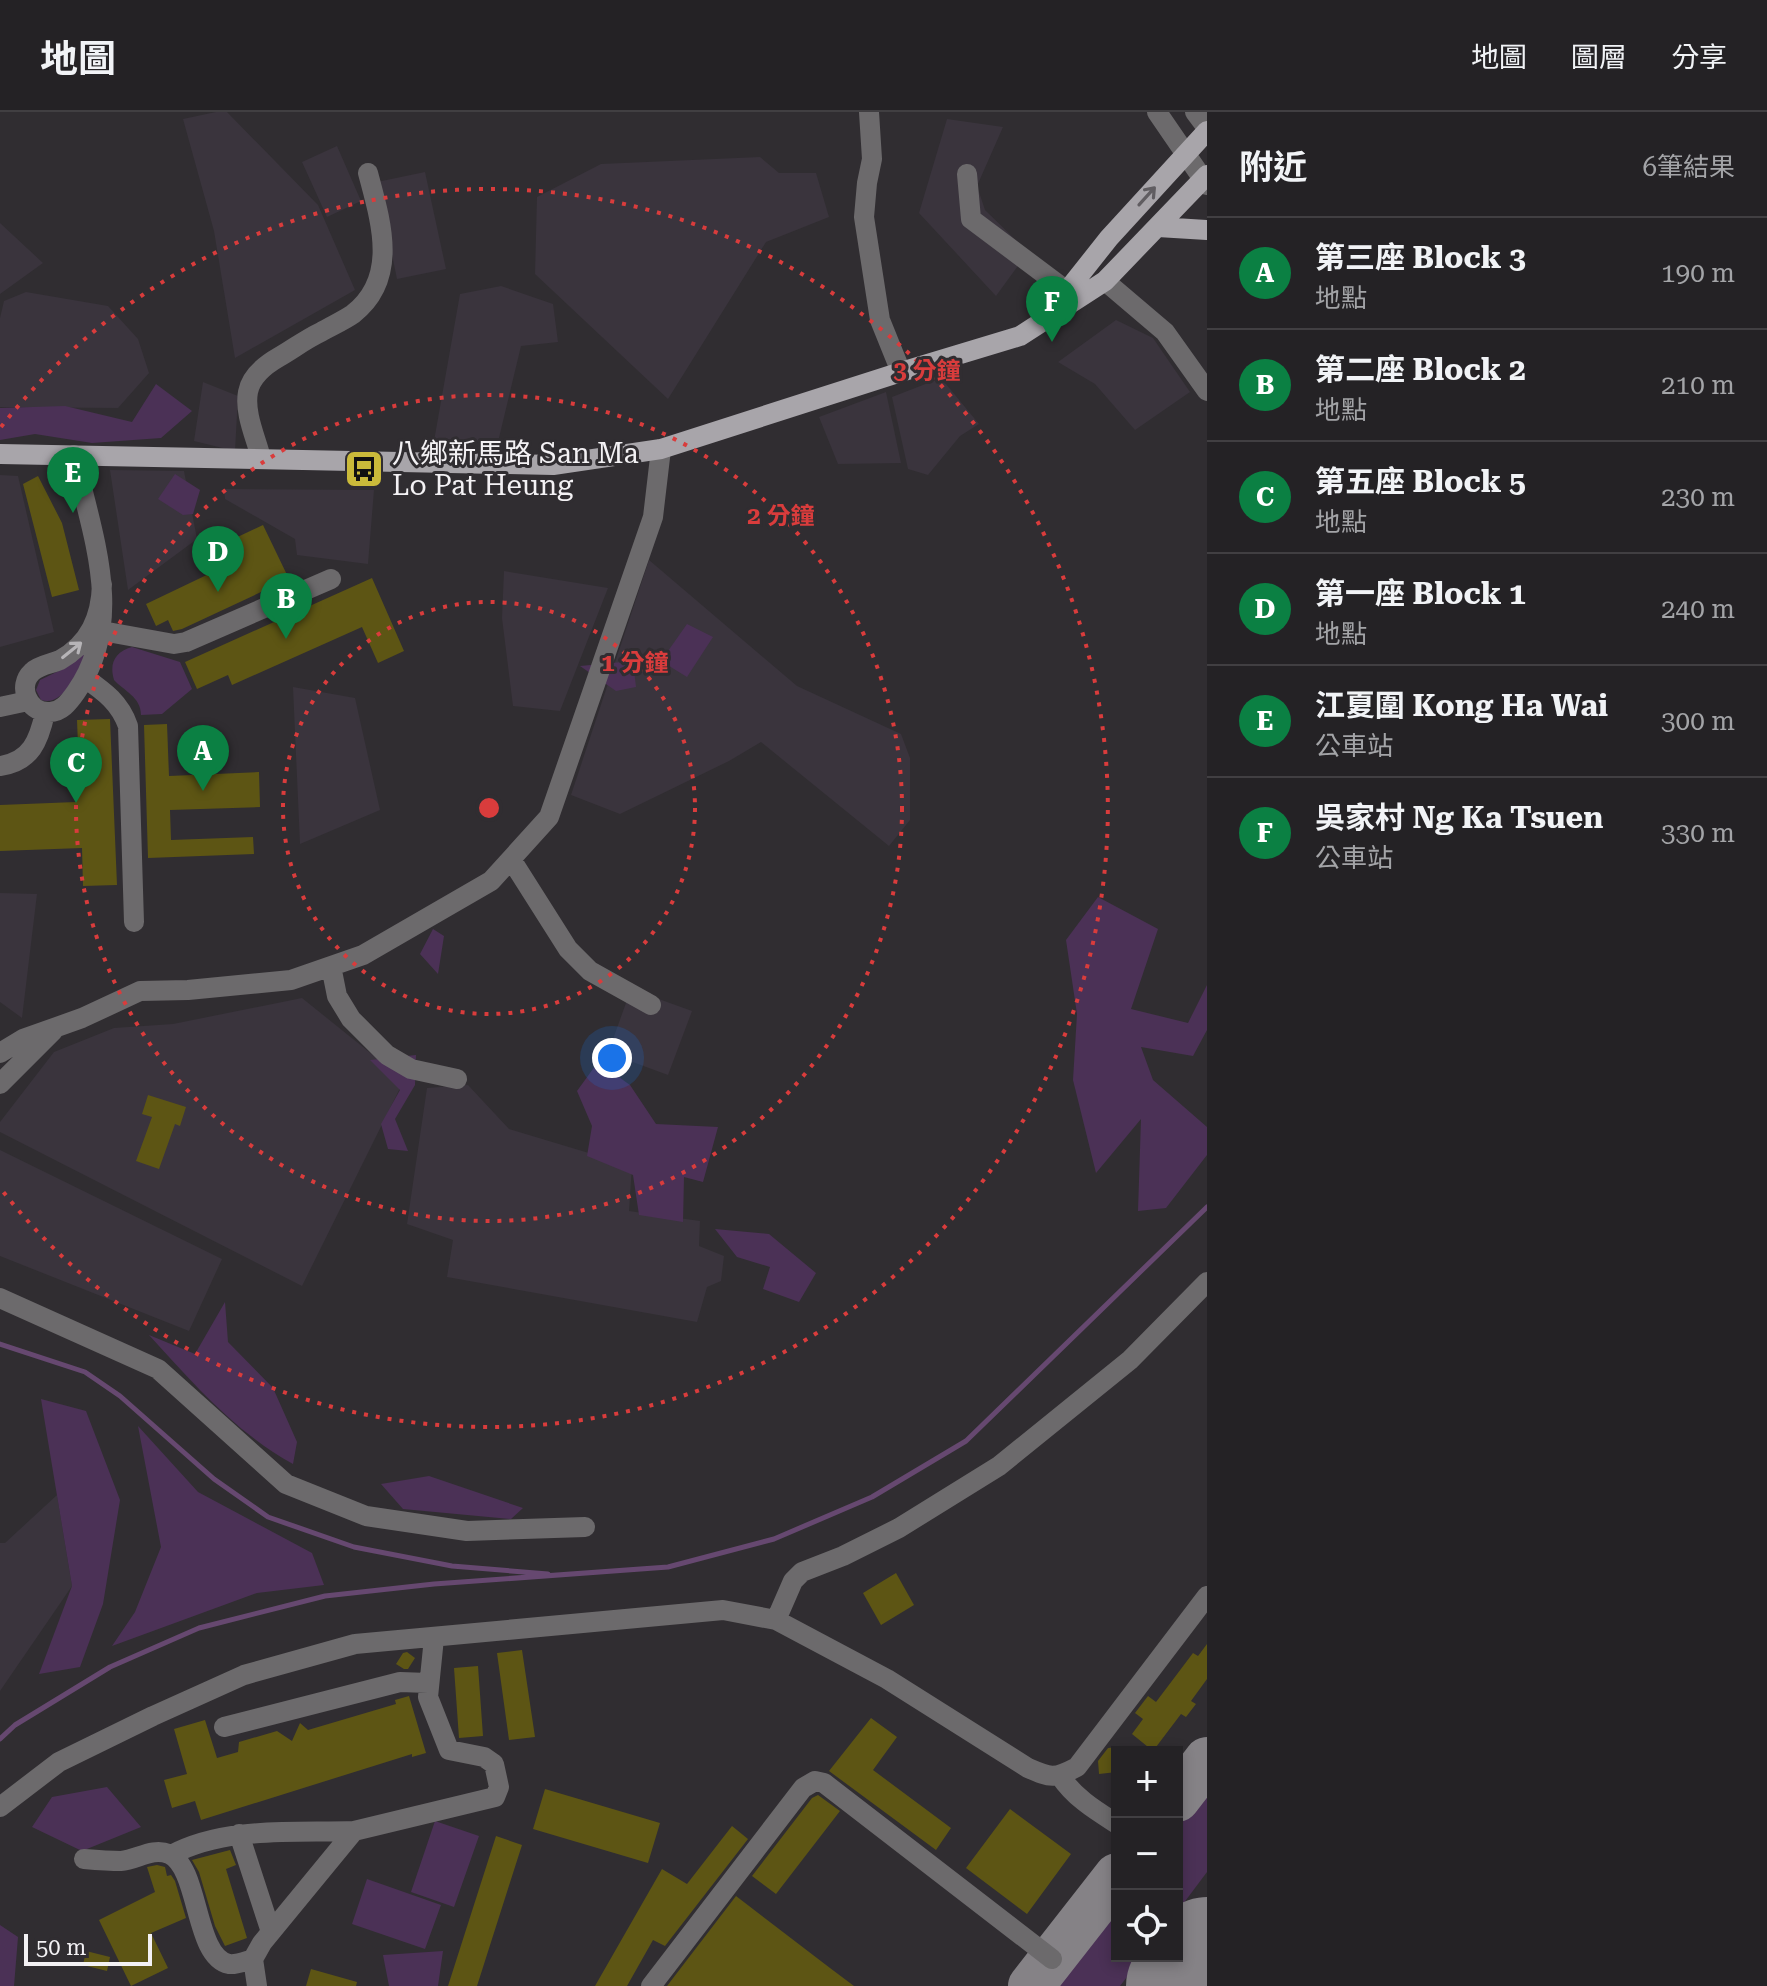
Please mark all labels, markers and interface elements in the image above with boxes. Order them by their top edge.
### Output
text: 地圖 [40,37,116,81]
text: 地圖 [1471,41,1527,74]
text: 圖層 [1571,41,1627,74]
text: 分享 [1671,41,1727,74]
text: 附近 [1239,147,1307,187]
text: 6筆結果 [1642,152,1735,182]
one-way arrow [1138,187,1156,207]
text: 第三座 Block 3 [1315,240,1526,275]
text: A [1256,258,1274,288]
text: 190 m [1661,258,1735,288]
pin: F [1026,276,1078,342]
text: 地點 [1315,283,1367,313]
text: 第二座 Block 2 [1315,352,1526,387]
text: 3 分鐘 [893,357,961,385]
text: B [1256,370,1274,400]
text: 210 m [1661,370,1735,400]
text: 地點 [1315,395,1367,425]
place label: 八鄉新馬路 San Ma Lo Pat Heung [392,437,639,502]
pin: E [47,447,99,513]
bus stop icon: 八鄉新馬路 San Ma Lo Pat Heung [343,448,385,490]
text: 第五座 Block 5 [1315,464,1526,499]
text: C [1256,482,1274,512]
text: 230 m [1661,482,1735,512]
text: 2 分鐘 [747,502,815,530]
text: 地點 [1315,507,1367,537]
pin: D [192,526,244,592]
pin: B [260,573,312,639]
text: 第一座 Block 1 [1315,576,1526,611]
text: D [1255,594,1275,624]
text: 240 m [1661,594,1735,624]
text: 地點 [1315,619,1367,649]
one-way arrow [61,641,82,659]
text: 1 分鐘 [601,649,669,677]
text: 江夏圍 Kong Ha Wai [1315,688,1608,723]
text: E [1257,706,1273,736]
text: 300 m [1661,706,1735,736]
pin: A [177,725,229,791]
text: 公車站 [1315,731,1393,761]
pin: C [50,737,102,803]
centre of rings [475,794,503,822]
text: 吳家村 Ng Ka Tsuen [1315,800,1603,835]
text: F [1257,818,1273,848]
text: 330 m [1661,818,1735,848]
text: 公車站 [1315,843,1393,873]
your location [592,1038,632,1078]
map controls [1111,1746,1183,1962]
button: + [1111,1746,1183,1818]
button: − [1111,1818,1183,1890]
button: locate [1111,1890,1183,1962]
scale bar [24,1930,152,1966]
text: 50 m [36,1935,86,1960]

